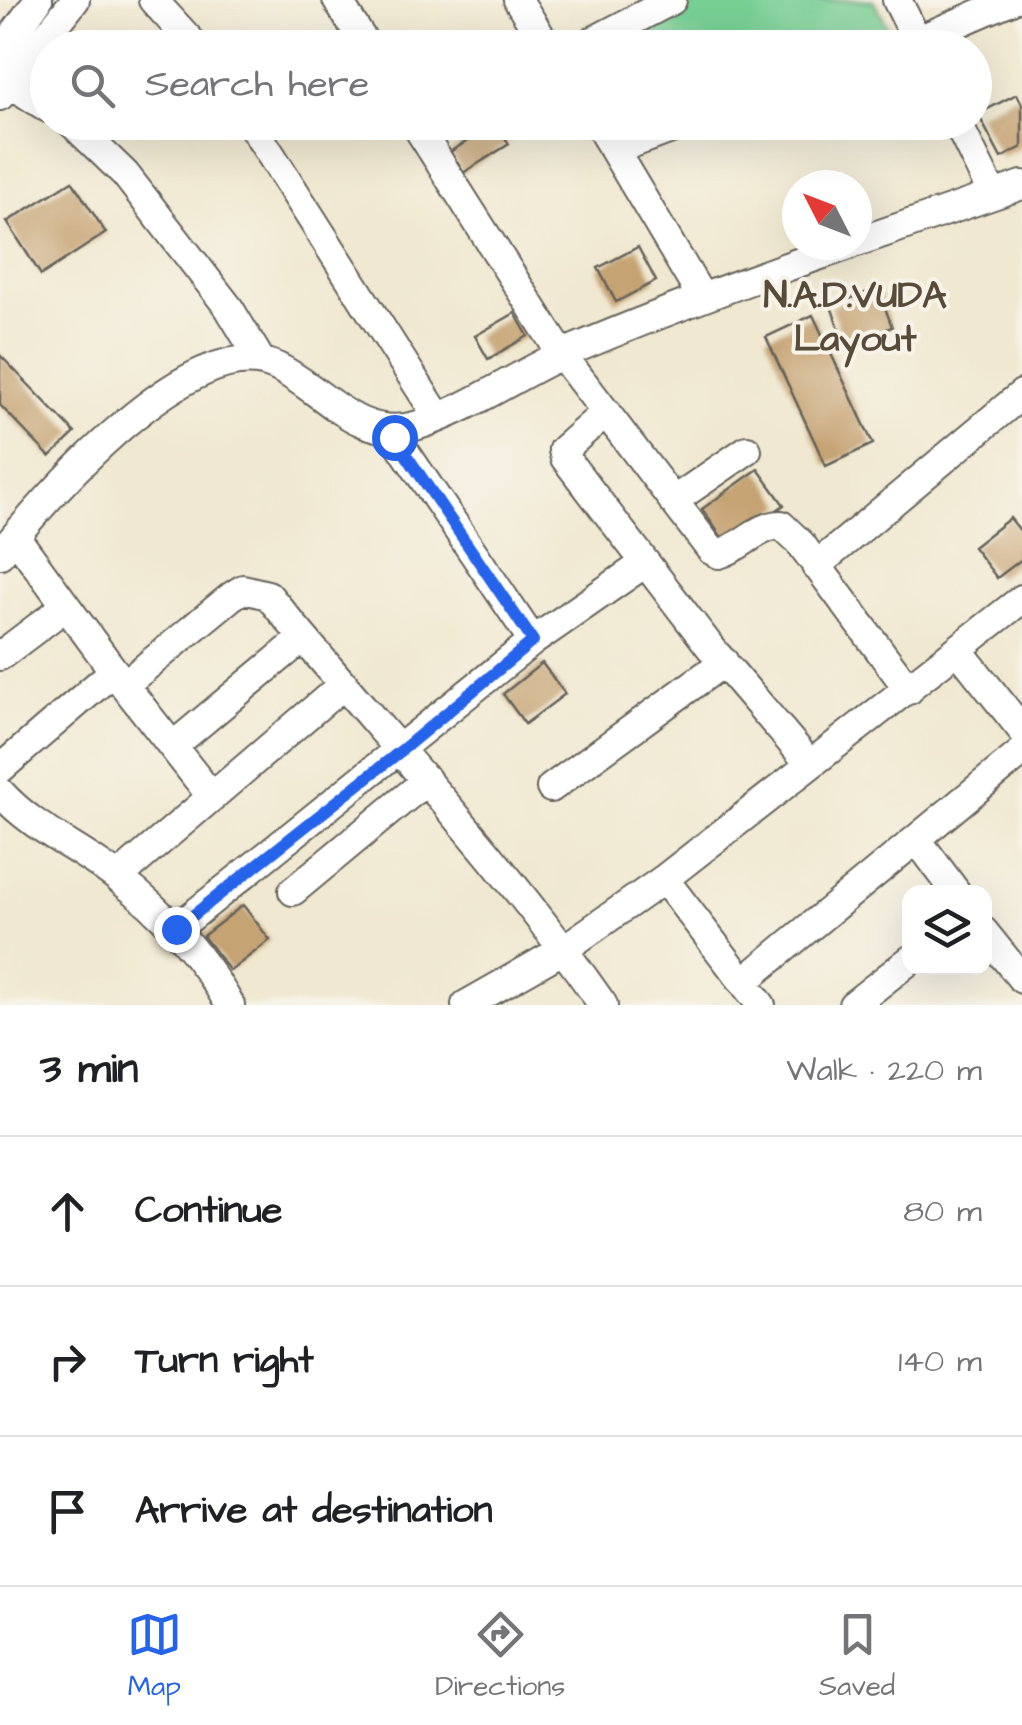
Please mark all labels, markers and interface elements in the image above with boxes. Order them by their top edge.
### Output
search box [30,30,992,140]
icon: search [65,58,120,113]
text: Search here [145,59,369,111]
north arrow [782,170,872,260]
district label: N.A.D.VUDA Layout [764,270,947,368]
route start [372,415,418,461]
map controls [902,885,992,975]
button: layers [902,885,992,975]
route end [154,907,200,953]
text: 3 min [40,1041,138,1099]
text: Walk · 220 m [786,1048,982,1093]
icon: ahead [40,1184,95,1239]
text: Continue [135,1185,282,1237]
text: 80 m [903,1189,982,1234]
icon: right [40,1334,95,1389]
text: Turn right [135,1335,314,1387]
text: 140 m [898,1339,982,1384]
icon: arrive [40,1484,95,1539]
text: Arrive at destination [135,1485,492,1537]
tab: Map [127,1607,182,1706]
tab: Directions [435,1607,565,1706]
tab: Saved [819,1607,895,1706]

